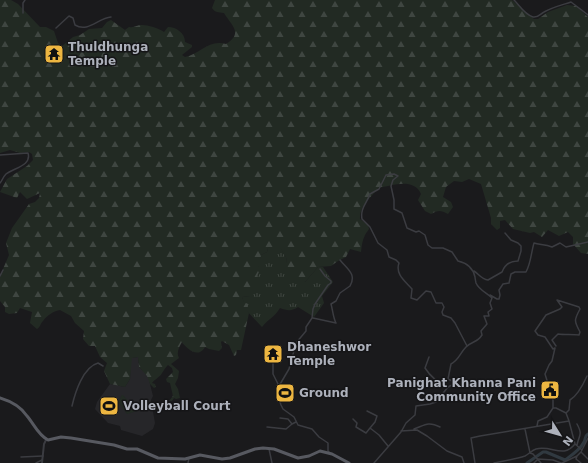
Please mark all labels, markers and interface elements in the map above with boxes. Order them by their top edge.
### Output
place label: Thuldhunga Temple [68,40,148,68]
temple icon: Thuldhunga Temple [43,43,65,65]
place label: Dhaneshwor Temple [287,340,371,368]
temple icon: Dhaneshwor Temple [262,343,284,365]
place label: Panighat Khanna Pani Community Office [387,376,536,404]
public building icon: Panighat Khanna Pani Community Office [539,379,561,401]
sports icon: Ground [274,382,296,404]
place label: Ground [299,386,349,400]
sports icon: Volleyball Court [98,395,120,417]
place label: Volleyball Court [123,399,231,413]
north arrow [540,415,580,455]
text: N [560,433,576,448]

